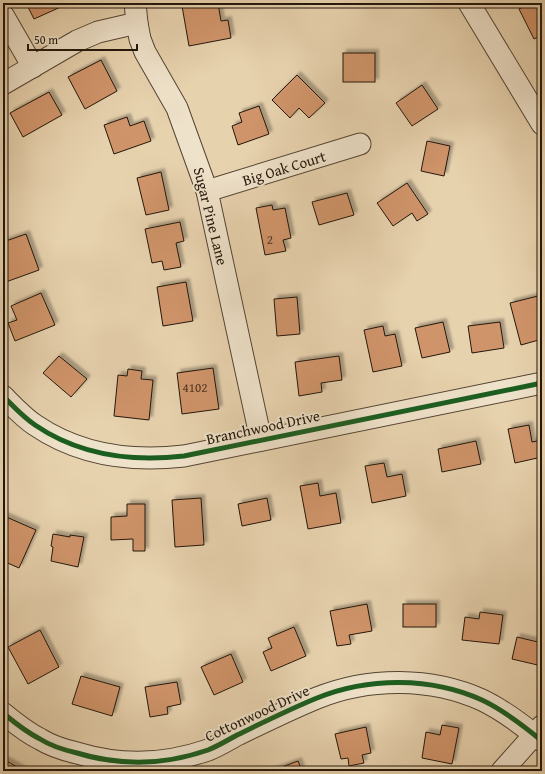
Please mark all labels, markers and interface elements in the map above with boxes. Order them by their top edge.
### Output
scale bar [28,26,137,52]
text: 50 m [34,31,58,48]
street label: Big Oak Court [240,145,329,191]
street label: Sugar Pine Lane [189,165,233,267]
house number: 2 [267,230,273,249]
house number: 4102 [182,378,208,397]
street label: Branchwood Drive [204,405,322,449]
street label: Cottonwood Drive [201,680,313,746]

